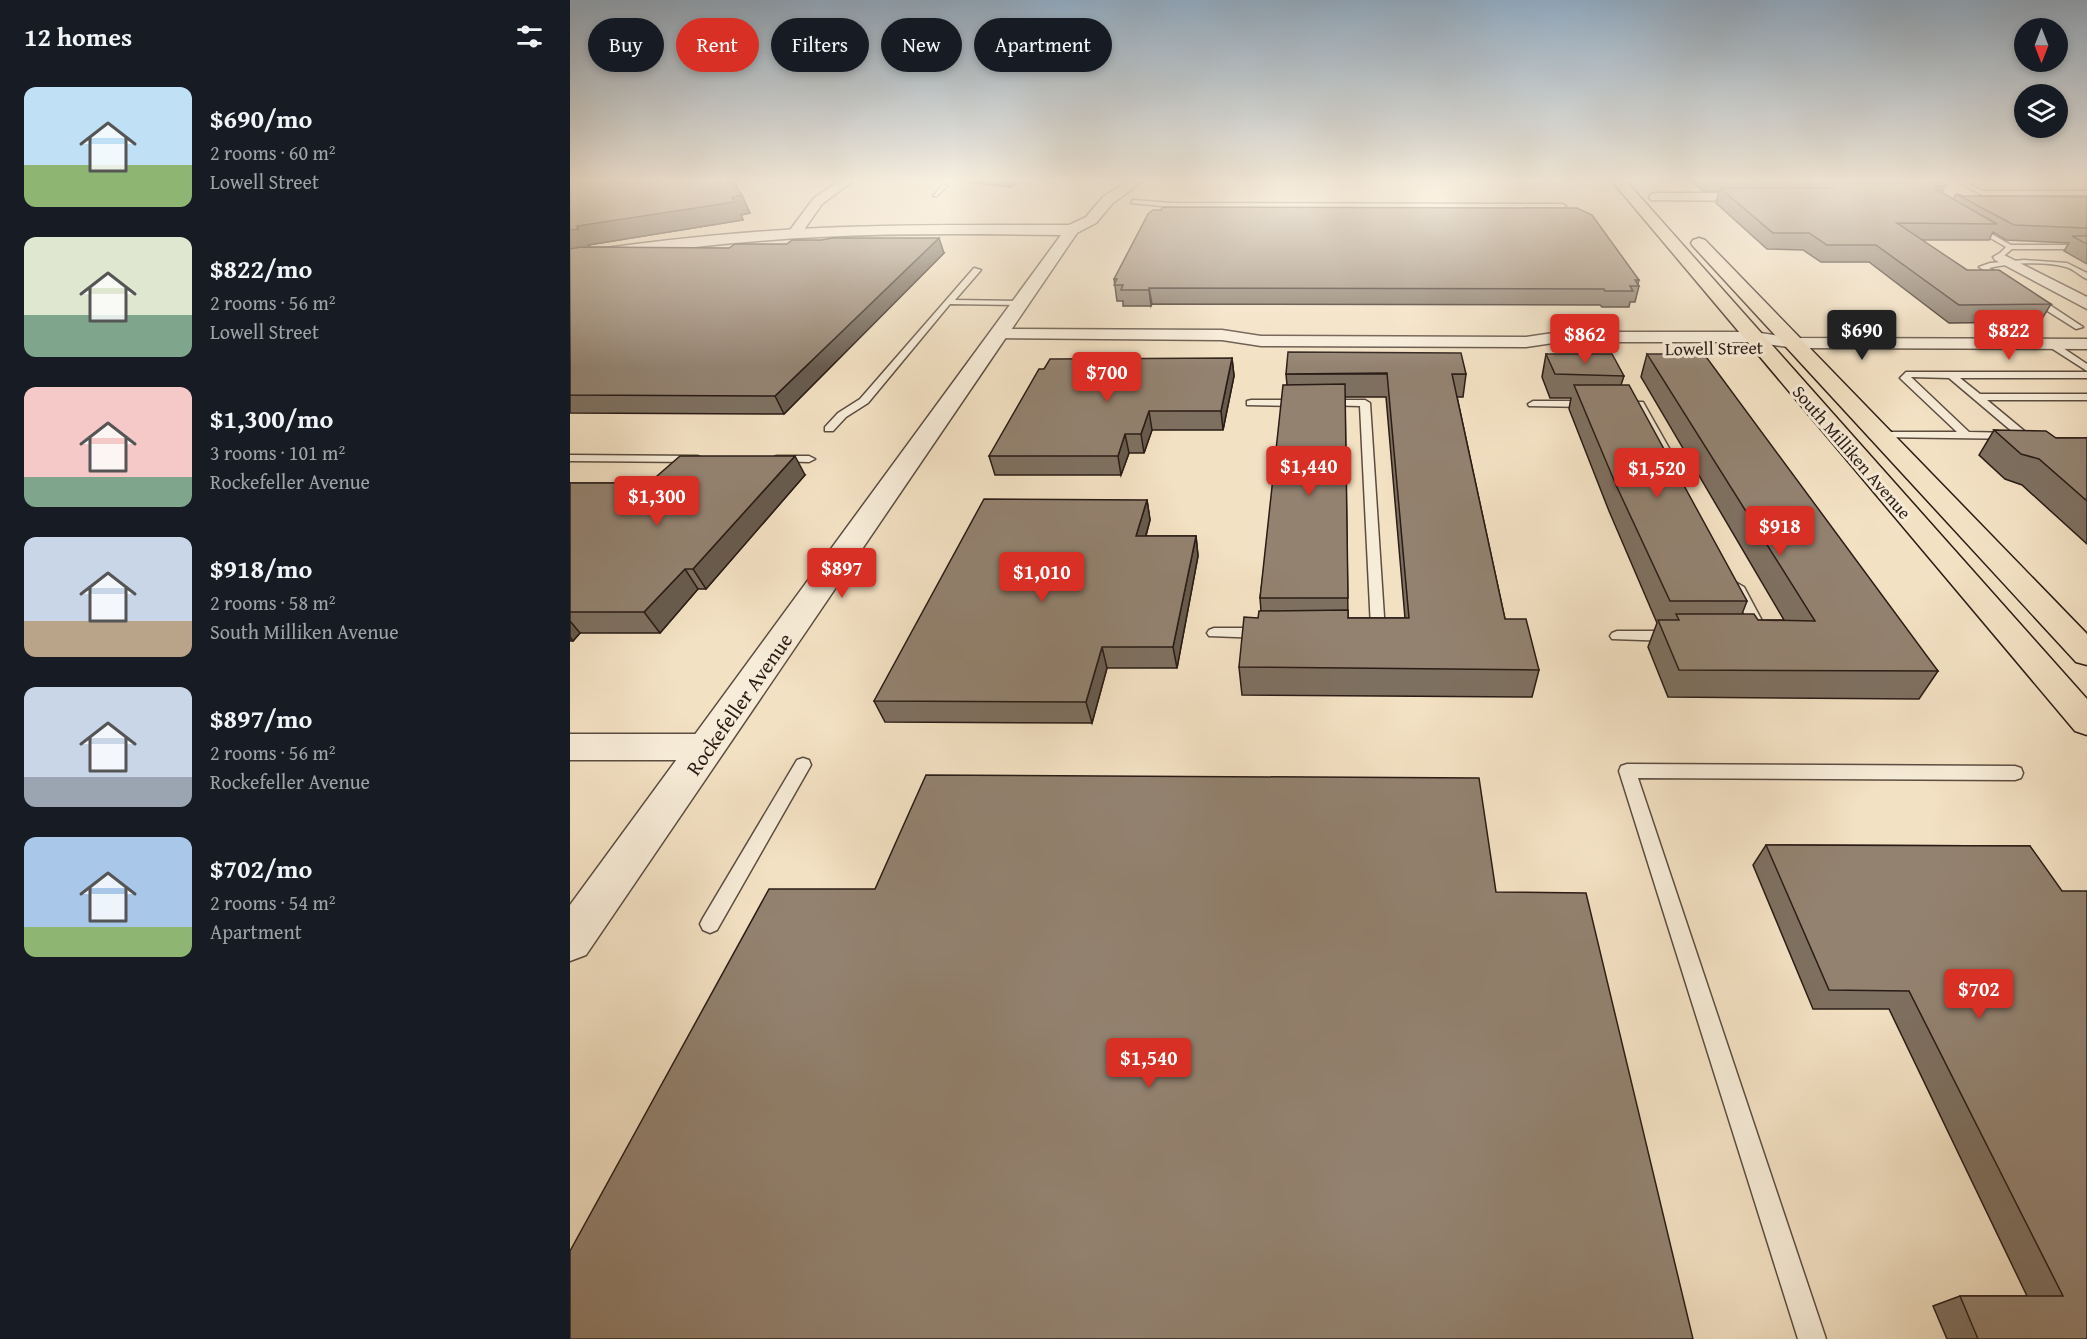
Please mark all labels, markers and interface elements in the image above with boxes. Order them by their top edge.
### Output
text: 12 homes [24,17,132,56]
chip: Buy [588,18,664,72]
chip: Rent [676,18,759,72]
chip: Filters [771,18,869,72]
chip: New [881,18,962,72]
chip: Apartment [974,18,1112,72]
north arrow [2014,18,2068,72]
map controls [2014,18,2068,138]
icon: filters [513,20,546,53]
button: layers [2014,84,2068,138]
text: $690/mo [210,99,312,138]
icon: home [72,111,144,183]
text: 2 rooms · 60 m² [210,138,336,167]
text: Lowell Street [210,167,319,196]
text: $822/mo [210,249,312,288]
icon: home [72,261,144,333]
text: 2 rooms · 56 m² [210,288,336,317]
pin: $690 [1826,310,1898,361]
pin: $822 [1973,310,2045,361]
pin: $862 [1549,314,1621,365]
text: $690 [1841,315,1883,344]
text: $822 [1988,315,2030,344]
text: Lowell Street [210,317,319,346]
text: $862 [1564,319,1606,348]
street label: Lowell Street [1665,334,1764,362]
pin: $700 [1071,352,1143,403]
text: $700 [1086,357,1128,386]
street label: South Milliken Avenue [1786,379,1918,525]
text: $1,300/mo [210,399,333,438]
icon: home [72,411,144,483]
text: 3 rooms · 101 m² [210,438,345,467]
pin: $1,440 [1260,446,1358,497]
pin: $1,520 [1608,448,1706,499]
text: $1,440 [1280,451,1338,480]
text: $1,520 [1628,453,1686,482]
text: Rockefeller Avenue [210,467,370,496]
pin: $1,300 [608,476,706,527]
text: $1,300 [628,481,686,510]
pin: $918 [1744,506,1816,557]
text: $918 [1759,511,1801,540]
pin: $897 [806,548,878,599]
text: $918/mo [210,549,312,588]
pin: $1,010 [993,552,1091,603]
text: $897 [821,553,863,582]
text: $1,010 [1013,557,1071,586]
icon: home [72,561,144,633]
text: 2 rooms · 58 m² [210,588,336,617]
text: South Milliken Avenue [210,617,399,646]
street label: Rockefeller Avenue [678,626,800,782]
text: $897/mo [210,699,312,738]
icon: home [72,711,144,783]
text: 2 rooms · 56 m² [210,738,336,767]
text: Rockefeller Avenue [210,767,370,796]
text: $702/mo [210,849,312,888]
icon: home [72,861,144,933]
text: 2 rooms · 54 m² [210,888,336,917]
text: Apartment [210,917,302,946]
pin: $702 [1943,969,2015,1020]
text: $702 [1958,974,2000,1003]
pin: $1,540 [1100,1038,1198,1089]
text: $1,540 [1120,1043,1178,1072]

